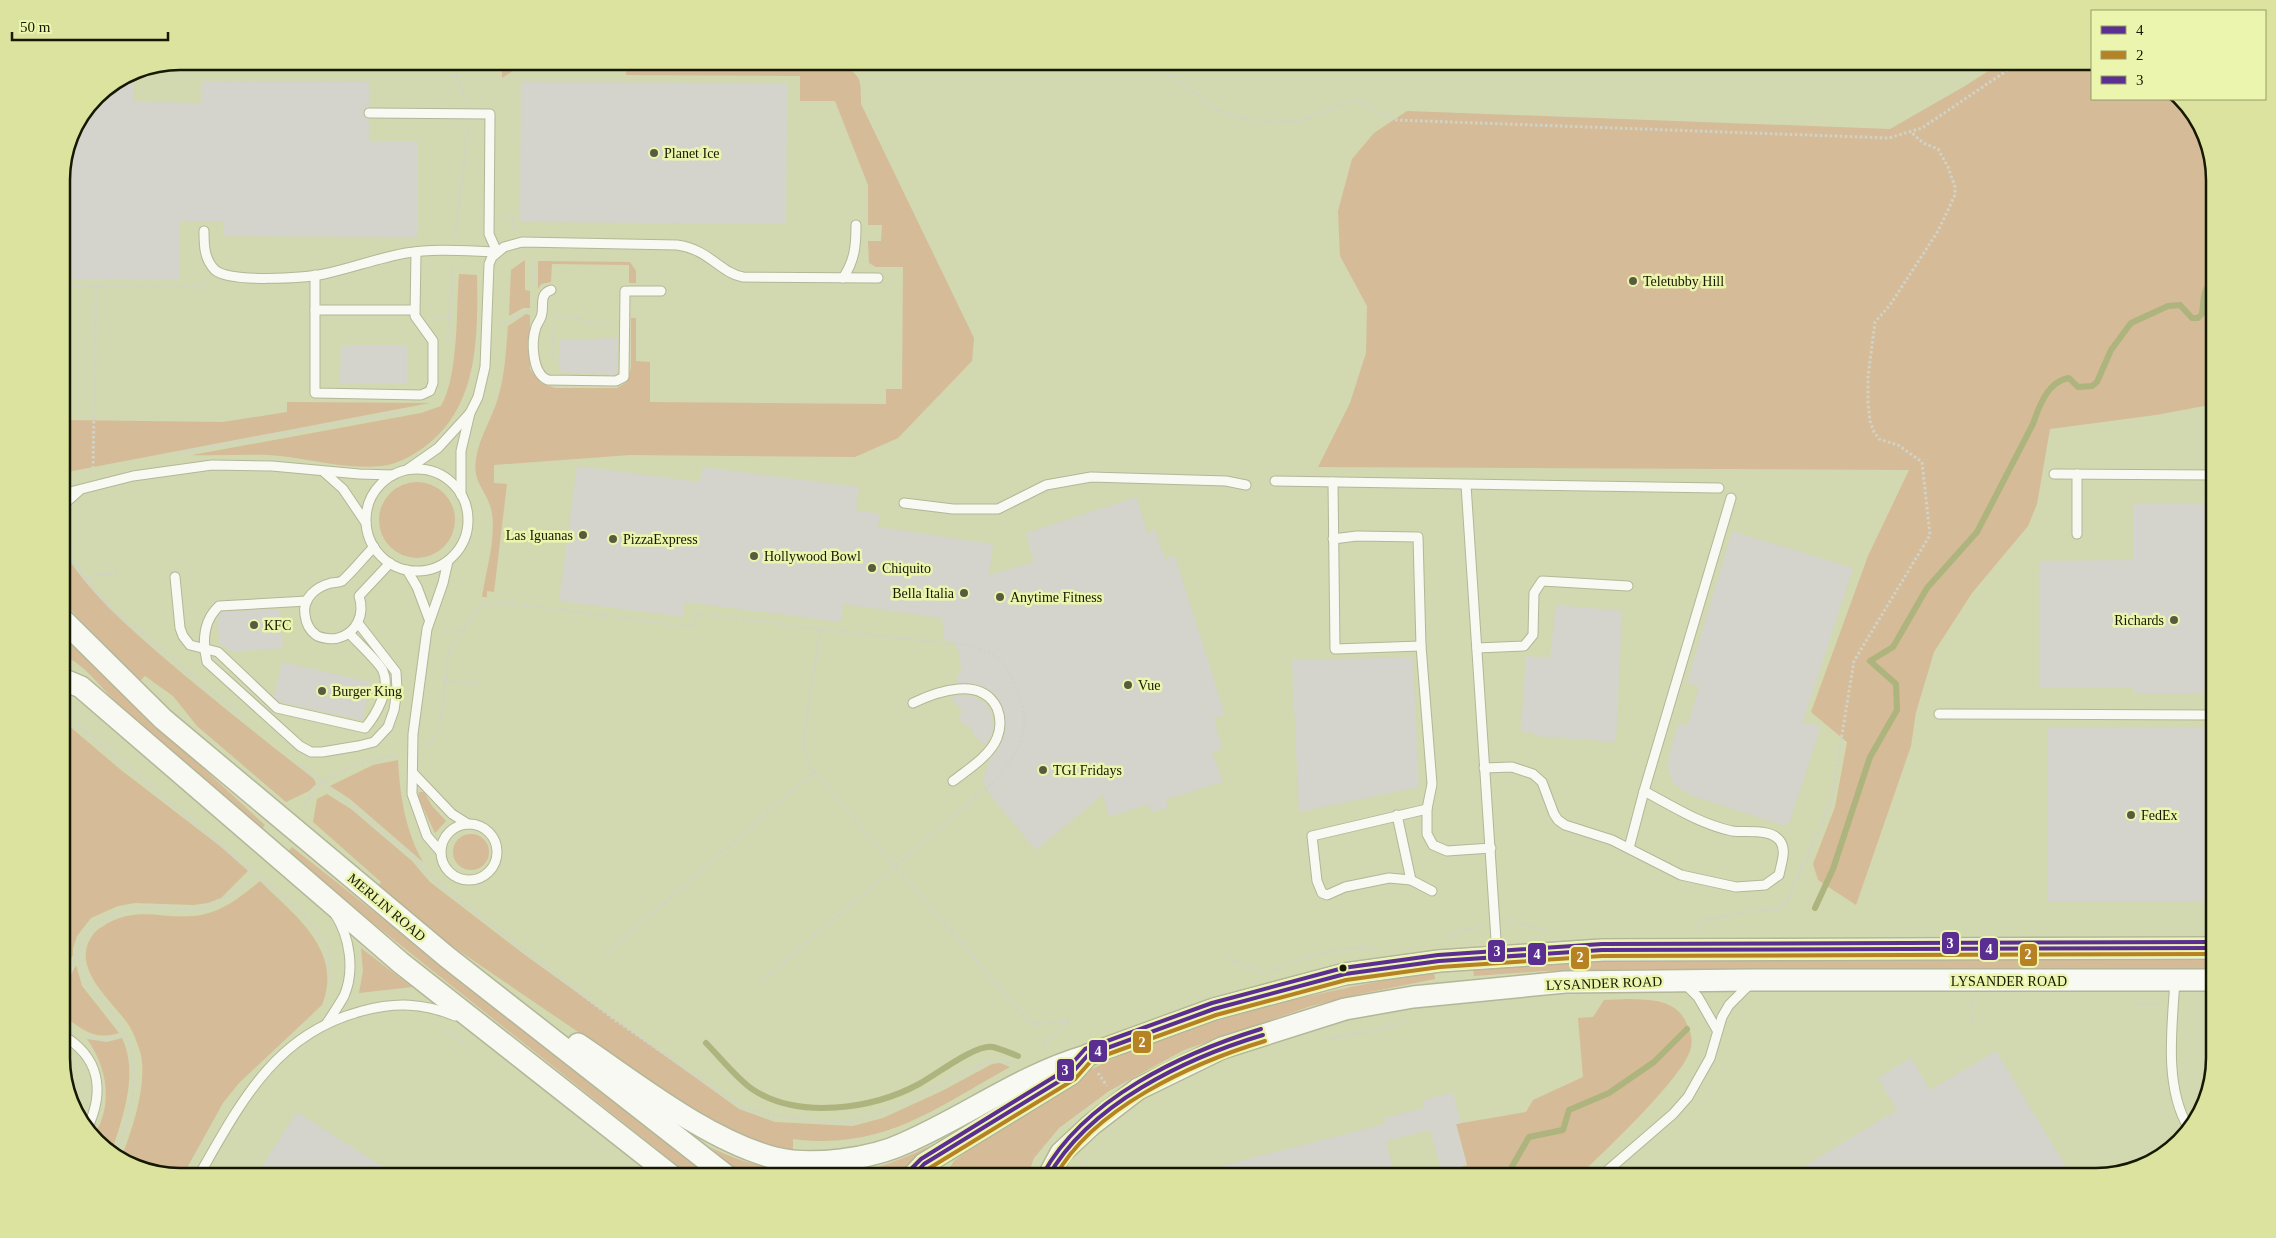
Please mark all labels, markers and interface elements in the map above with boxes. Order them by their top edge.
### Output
scale bar [12,10,169,42]
legend [2091,10,2266,100]
text: 50 m [20,19,51,35]
text: 4 [2136,22,2144,38]
text: 2 [2136,47,2144,63]
text: 3 [2136,72,2144,88]
place label: Planet Ice [664,146,720,161]
marker: Planet Ice [648,147,660,159]
place label: Teletubby Hill [1643,274,1724,289]
marker: Teletubby Hill [1627,275,1639,287]
place label: Las Iguanas [506,528,573,543]
marker: Las Iguanas [577,529,589,541]
place label: PizzaExpress [623,532,698,547]
marker: PizzaExpress [607,533,619,545]
place label: Hollywood Bowl [764,549,861,564]
marker: Hollywood Bowl [748,550,760,562]
place label: Chiquito [882,561,931,576]
marker: Chiquito [866,562,878,574]
place label: Bella Italia [892,586,955,601]
marker: Bella Italia [958,587,970,599]
place label: Anytime Fitness [1010,590,1102,605]
marker: Anytime Fitness [994,591,1006,603]
place label: Richards [2114,613,2164,628]
marker: Richards [2168,614,2180,626]
place label: KFC [264,618,291,633]
marker: KFC [248,619,260,631]
place label: Vue [1138,678,1160,693]
marker: Vue [1122,679,1134,691]
place label: Burger King [332,684,402,699]
marker: Burger King [316,685,328,697]
place label: TGI Fridays [1053,763,1122,778]
marker: TGI Fridays [1037,764,1049,776]
place label: FedEx [2141,808,2178,823]
marker: FedEx [2125,809,2137,821]
street label: MERLIN ROAD [345,871,429,944]
line badge: 3 [1941,931,1960,955]
text: 3 [1947,936,1954,951]
line badge: 4 [1979,937,1999,961]
line badge: 3 [1487,939,1506,963]
line badge: 4 [1527,942,1547,966]
text: 4 [1986,942,1993,957]
line badge: 2 [2019,943,2038,967]
text: 3 [1494,944,1501,959]
line badge: 2 [1570,946,1590,970]
text: 4 [1534,947,1541,962]
text: 2 [2025,947,2032,962]
text: 2 [1577,950,1584,965]
unlabelled marker [1338,963,1348,973]
street label: LYSANDER ROAD [1546,974,1662,993]
street label: LYSANDER ROAD [1951,974,2067,989]
line badge: 2 [1132,1030,1152,1054]
text: 2 [1139,1035,1146,1050]
line badge: 4 [1088,1039,1108,1063]
text: 4 [1095,1044,1102,1059]
line badge: 3 [1056,1058,1075,1082]
text: 3 [1062,1063,1069,1078]

